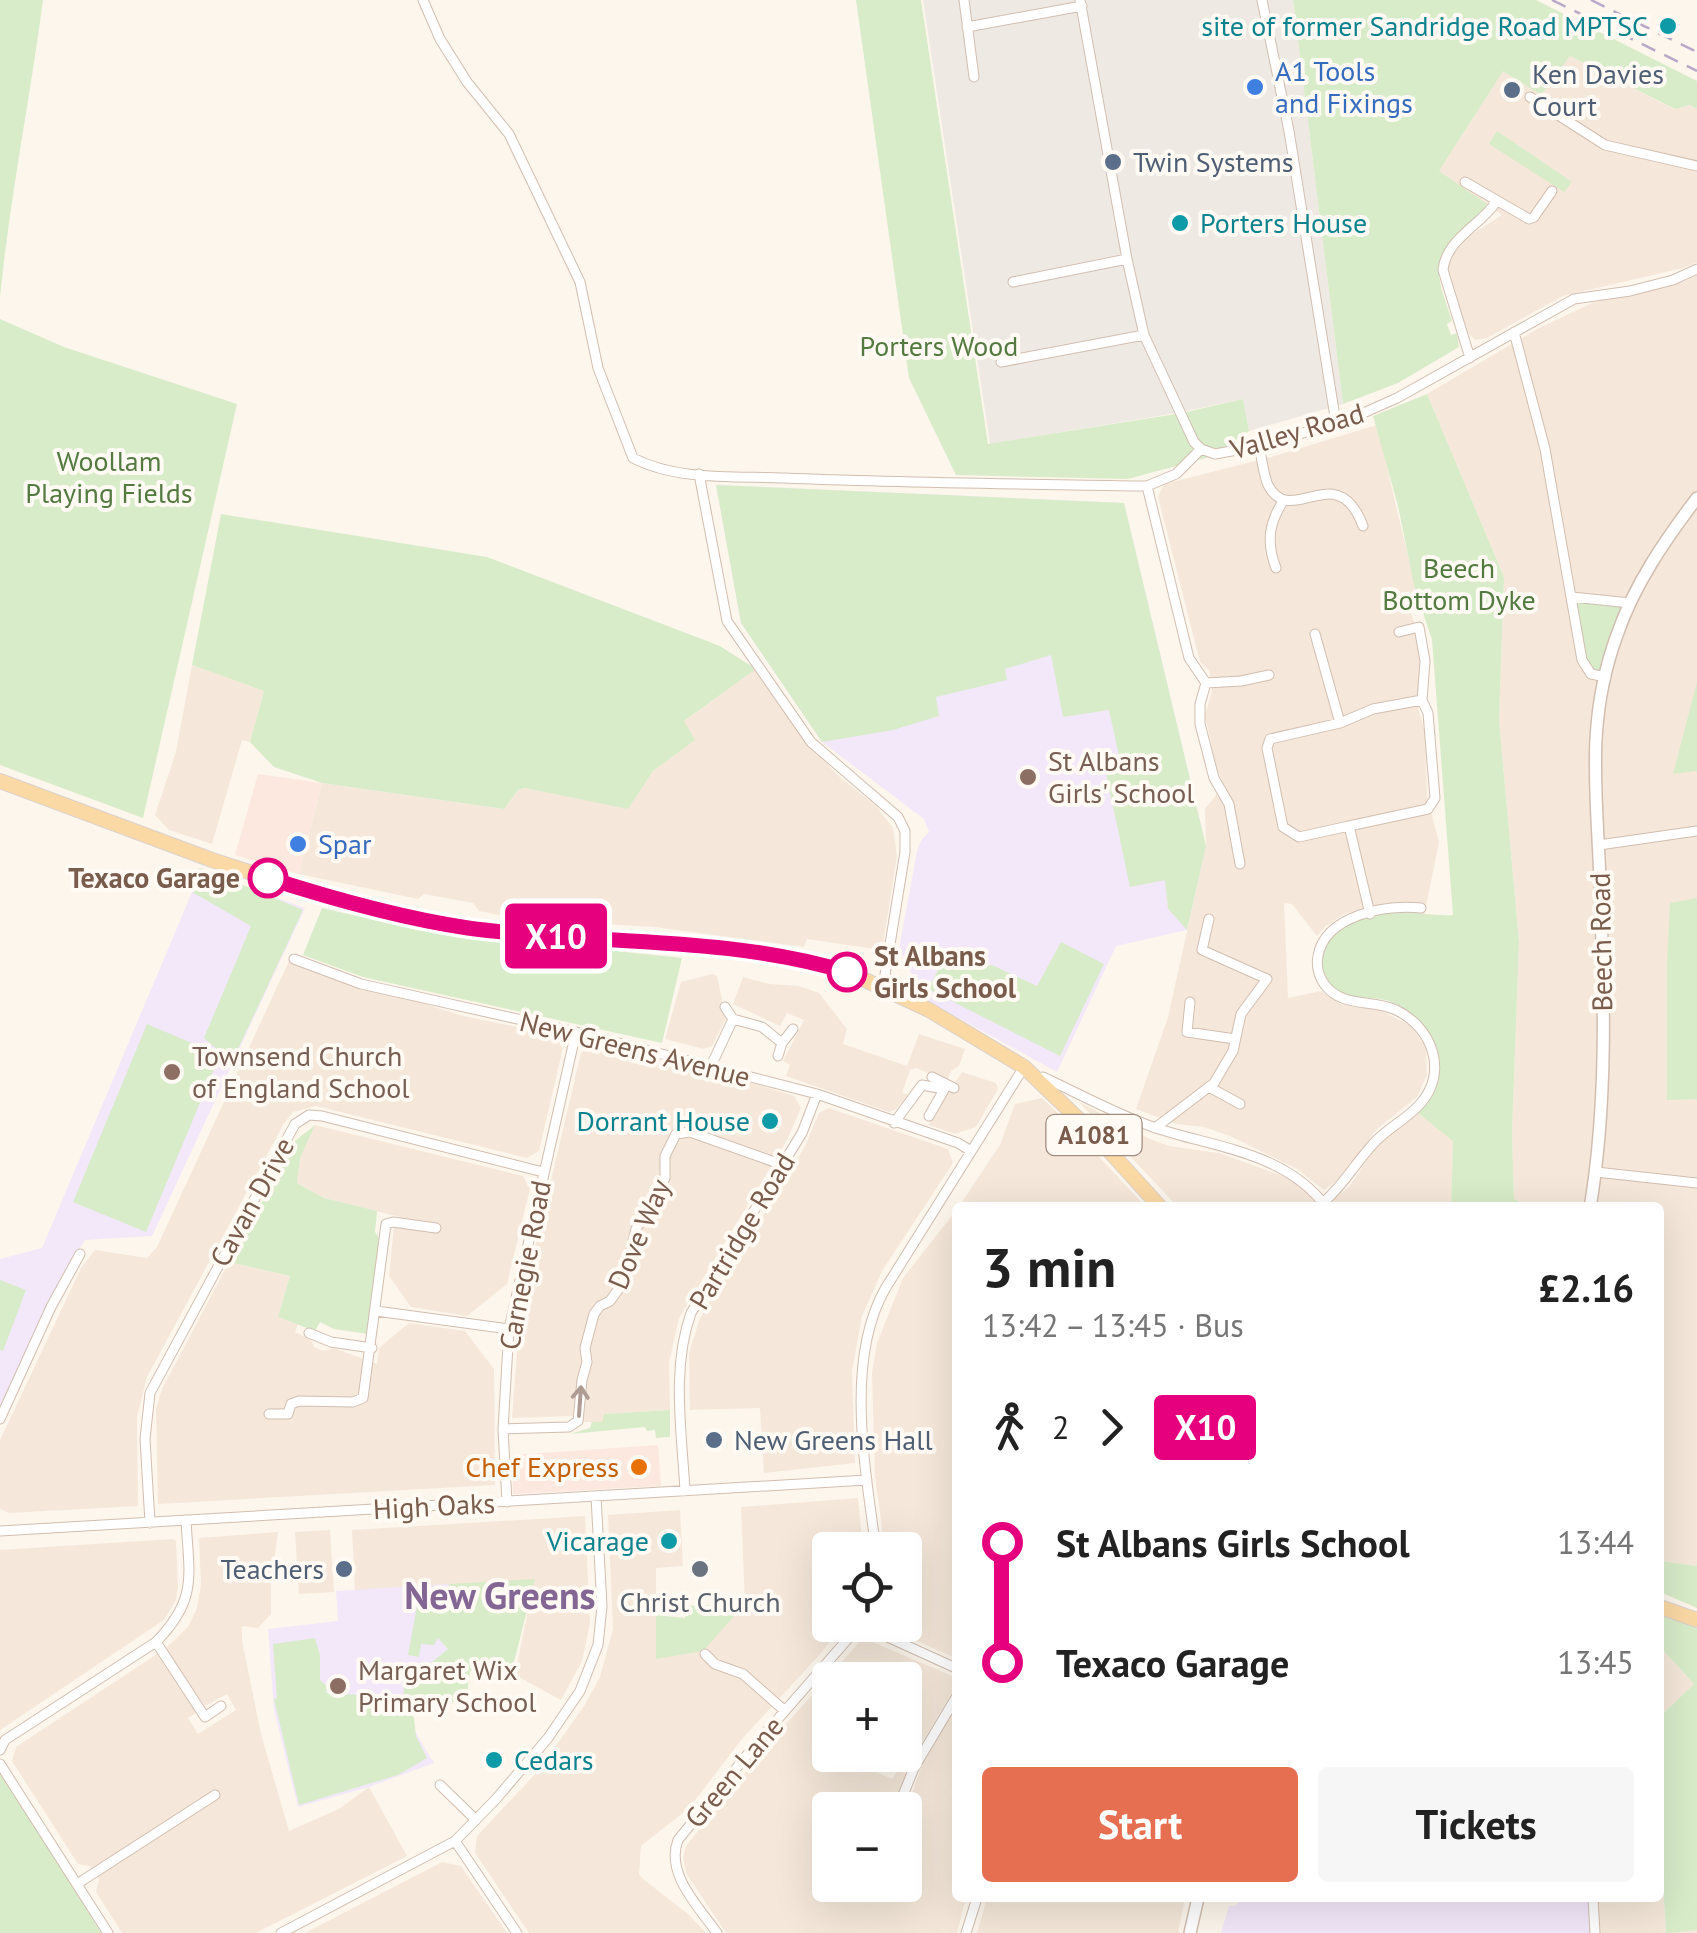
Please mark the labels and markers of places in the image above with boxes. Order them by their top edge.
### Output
place label: site of former Sandridge Road MPTSC [1201,7,1648,44]
marker: site of former Sandridge Road MPTSC [1657,15,1679,37]
place label: A1 Tools and Fixings [1275,52,1413,121]
place label: Ken Davies Court [1532,55,1664,124]
marker: A1 Tools and Fixings [1244,76,1266,98]
marker: Ken Davies Court [1501,79,1523,101]
place label: Twin Systems [1133,143,1293,180]
marker: Twin Systems [1102,151,1124,173]
place label: Porters House [1200,204,1367,241]
marker: Porters House [1169,212,1191,234]
place label: St Albans Girls' School [1048,742,1194,811]
marker: St Albans Girls' School [1017,766,1039,788]
place label: Spar [318,825,372,862]
marker: Spar [287,833,309,855]
place label: Texaco Garage [68,859,240,896]
marker: Texaco Garage [249,859,287,897]
place label: St Albans Girls School [874,937,1017,1006]
marker: St Albans Girls School [828,953,866,991]
place label: Townsend Church of England School [192,1037,409,1106]
marker: Townsend Church of England School [161,1061,183,1083]
place label: Dorrant House [577,1102,750,1139]
marker: Dorrant House [759,1110,781,1132]
place label: New Greens Hall [734,1421,933,1458]
marker: New Greens Hall [703,1429,725,1451]
place label: Chef Express [465,1448,619,1485]
marker: Chef Express [628,1456,650,1478]
place label: Vicarage [545,1522,649,1559]
marker: Vicarage [658,1530,680,1552]
place label: Teachers [220,1550,324,1587]
marker: Teachers [333,1558,355,1580]
marker: Christ Church [689,1558,711,1580]
place label: Christ Church [620,1583,780,1620]
place label: Margaret Wix Primary School [358,1651,536,1720]
marker: Margaret Wix Primary School [327,1675,349,1697]
place label: Cedars [514,1741,594,1778]
marker: Cedars [483,1749,505,1771]

